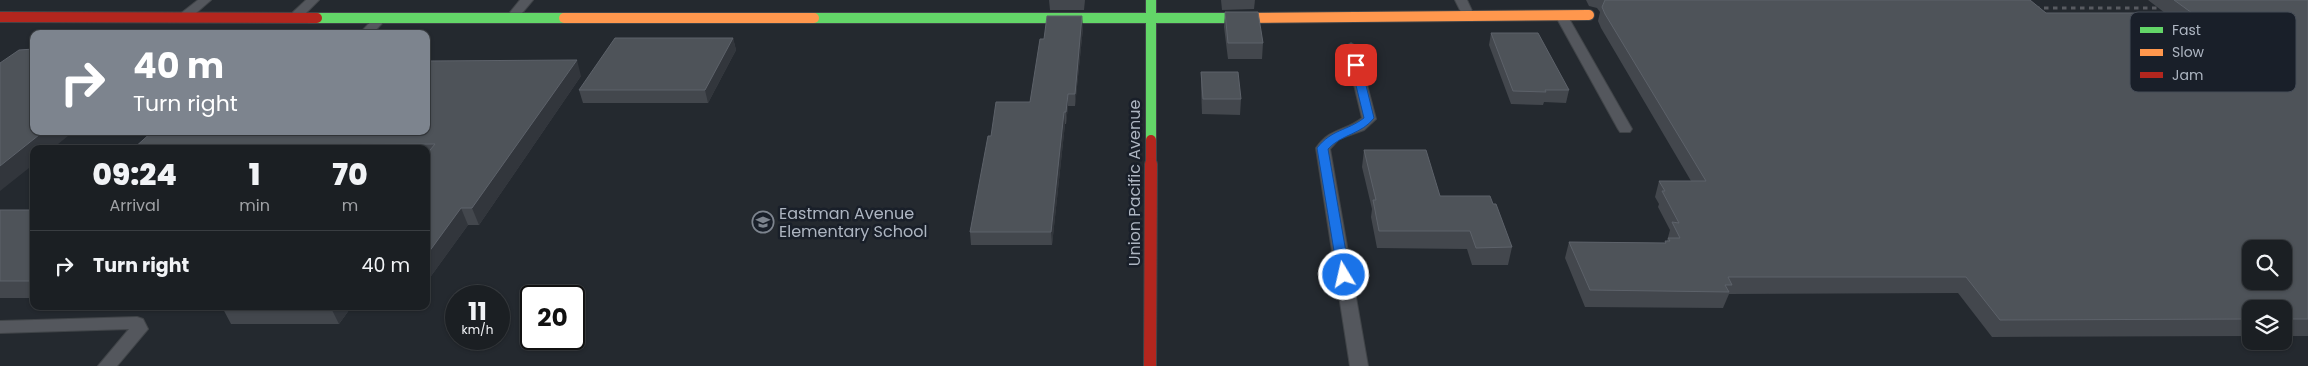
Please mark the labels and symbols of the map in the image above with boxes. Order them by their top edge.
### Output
legend [2130,12,2296,92]
text: Fast [2172,20,2201,40]
text: Slow [2172,42,2205,62]
pin [1335,44,1377,86]
text: Jam [2172,65,2203,85]
street label: Union Pacific Avenue [1123,100,1146,266]
place label: Eastman Avenue Elementary School [779,202,927,243]
school or university icon: Eastman Avenue Elementary School [751,210,775,234]
position arrow [1317,248,1369,300]
speed limit sign: 20 [520,285,585,350]

